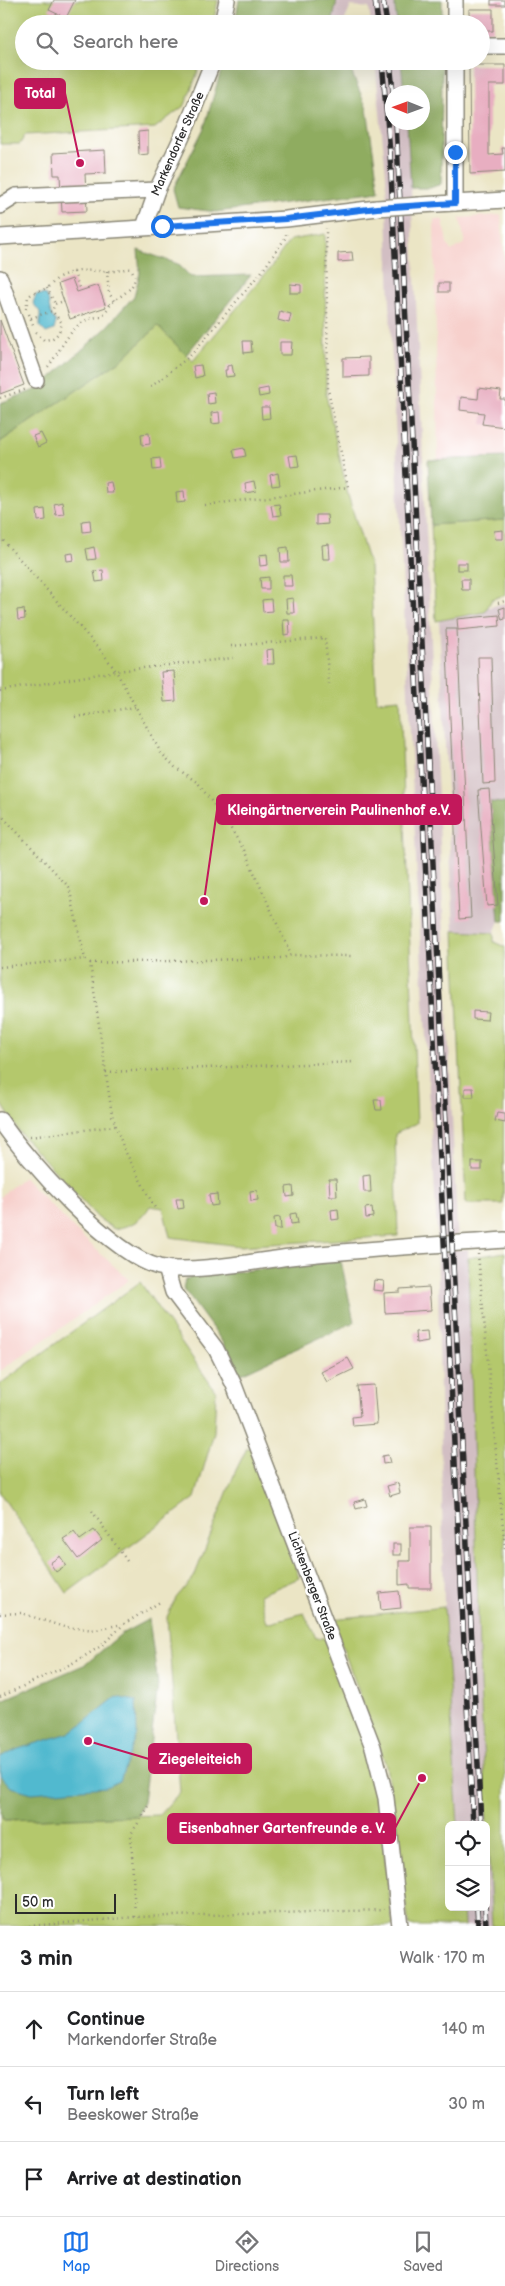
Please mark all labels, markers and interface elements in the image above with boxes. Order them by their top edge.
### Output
search box [15,15,490,70]
icon: search [33,29,61,57]
text: Search here [73,31,178,54]
callout: Total [15,79,65,108]
text: Total [25,85,55,102]
north arrow [385,85,430,130]
street label: Markendorfer Straße [148,90,208,198]
route end [444,141,467,164]
route start [151,215,174,238]
callout: Kleingärtnerverein Paulinenhof e.V. [217,795,461,824]
text: Kleingärtnerverein Paulinenhof e.V. [227,802,451,819]
street label: Lichtenberger Straße [284,1530,340,1642]
callout: Ziegeleiteich [149,1744,251,1773]
text: Ziegeleiteich [159,1751,241,1768]
callout: Eisenbahner Gartenfreunde e. V. [168,1814,395,1843]
text: Eisenbahner Gartenfreunde e. V. [179,1820,385,1837]
map controls [445,1821,490,1911]
button: locate [445,1821,490,1866]
button: layers [445,1866,490,1911]
scale bar [15,1891,116,1914]
text: 50 m [22,1894,54,1911]
text: 3 min [20,1946,73,1971]
text: Walk · 170 m [399,1949,485,1968]
text: Continue [67,2008,145,2031]
icon: ahead [20,2015,48,2043]
text: 140 m [442,2020,485,2039]
text: Markendorfer Straße [67,2031,217,2050]
text: Turn left [67,2083,139,2106]
icon: left [20,2090,48,2118]
text: 30 m [448,2095,485,2114]
text: Beeskower Straße [67,2106,199,2125]
icon: arrive [20,2165,48,2193]
text: Arrive at destination [67,2168,242,2191]
tab: Map [62,2228,90,2275]
tab: Directions [215,2228,279,2275]
tab: Saved [403,2228,443,2275]

